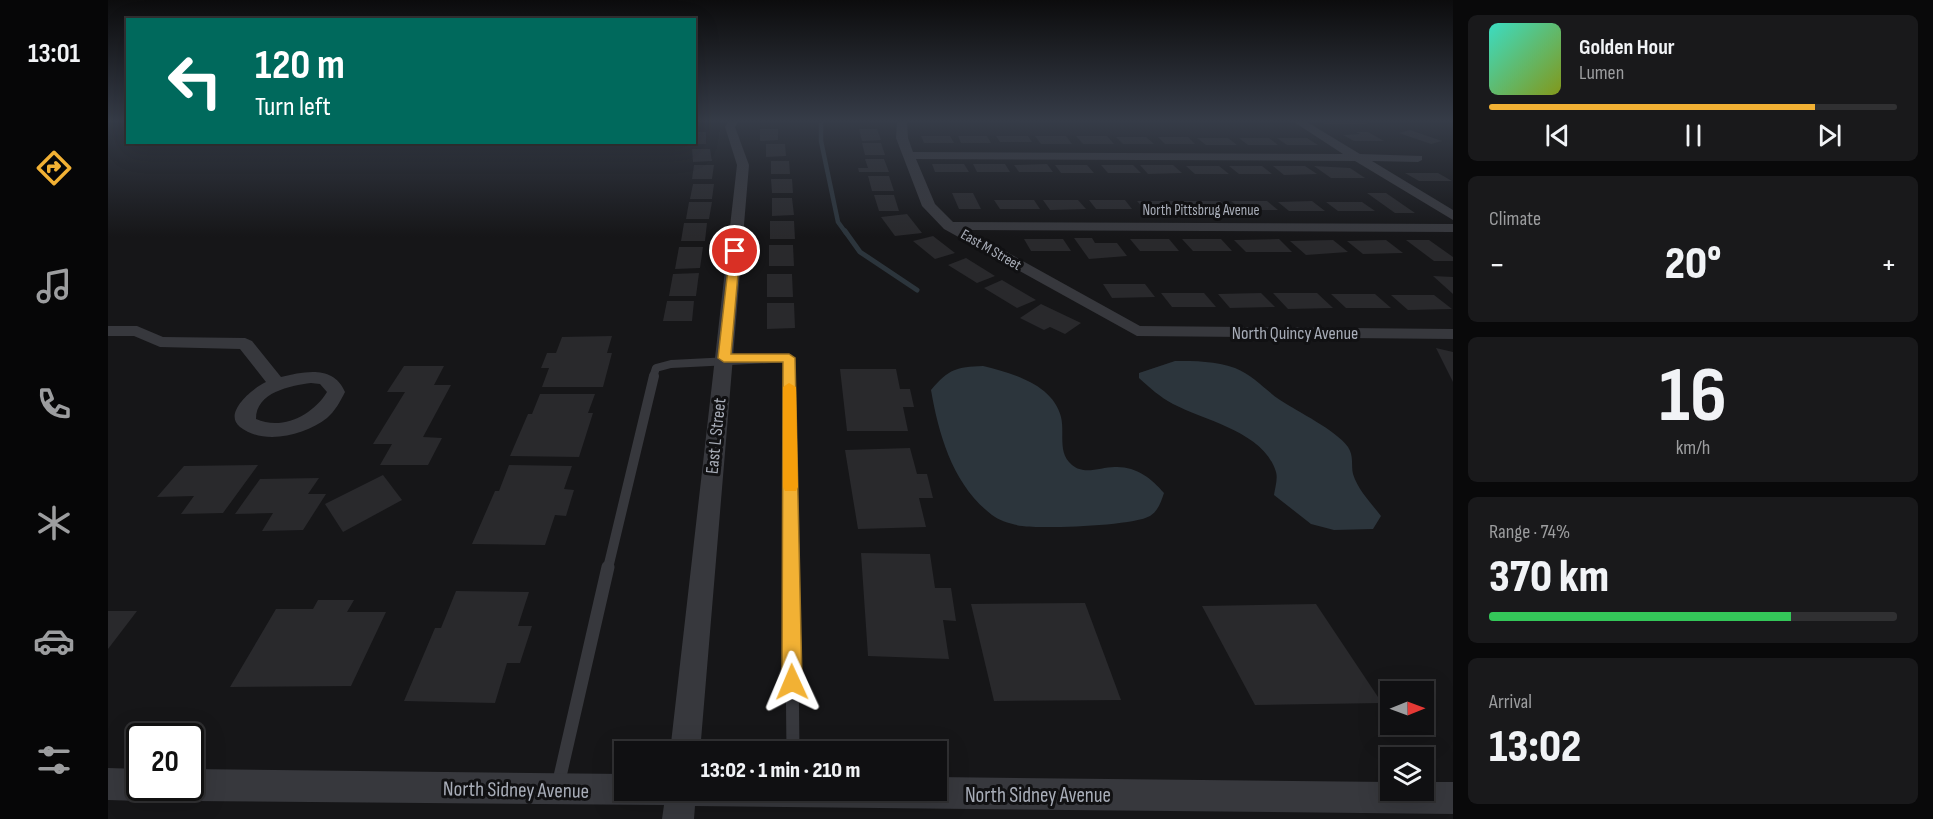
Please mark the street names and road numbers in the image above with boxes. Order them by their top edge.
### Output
street label: North Pittsbrug Avenue [1142,201,1260,220]
street label: East M Street [957,225,1025,275]
street label: North Quincy Avenue [1232,323,1358,344]
street label: East L Street [702,396,730,475]
street label: North Sidney Avenue [443,776,589,804]
street label: North Sidney Avenue [965,783,1111,808]

